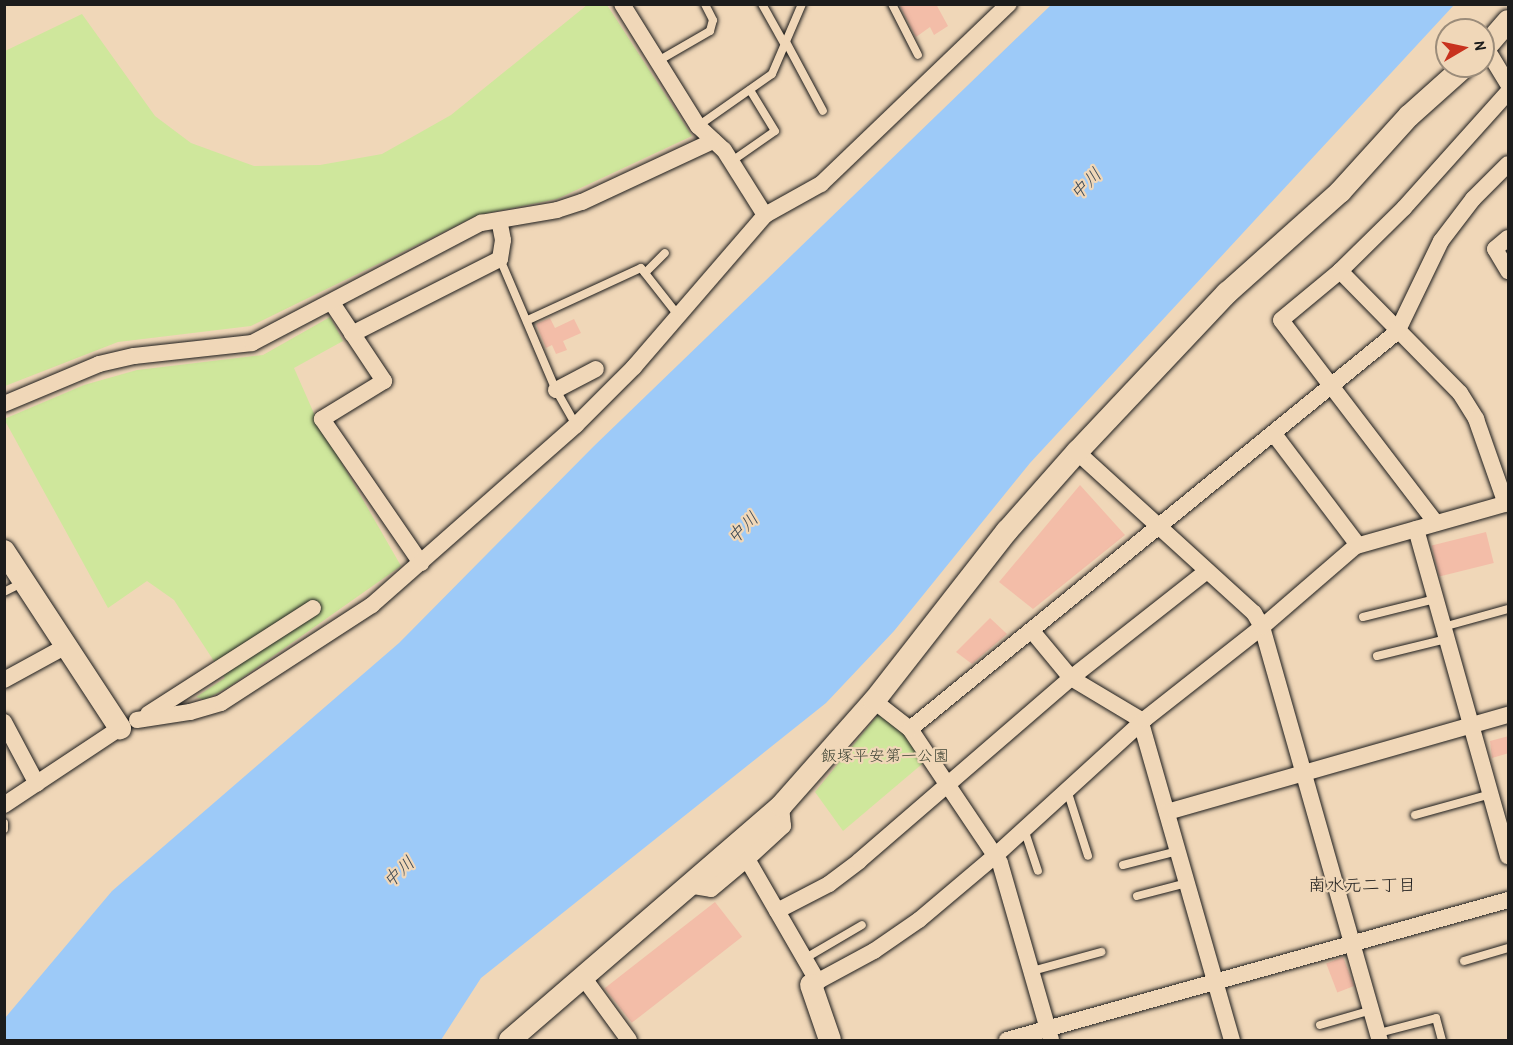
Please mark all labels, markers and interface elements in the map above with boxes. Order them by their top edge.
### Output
north arrow [1435,18,1495,78]
text: N [1469,40,1492,51]
water label: 中川 [1066,164,1106,204]
water label: 中川 [723,508,763,548]
park label: 飯塚平安第一公園 [821,745,949,765]
water label: 中川 [378,852,420,892]
district label: 南水元二丁目 [1308,874,1416,896]

